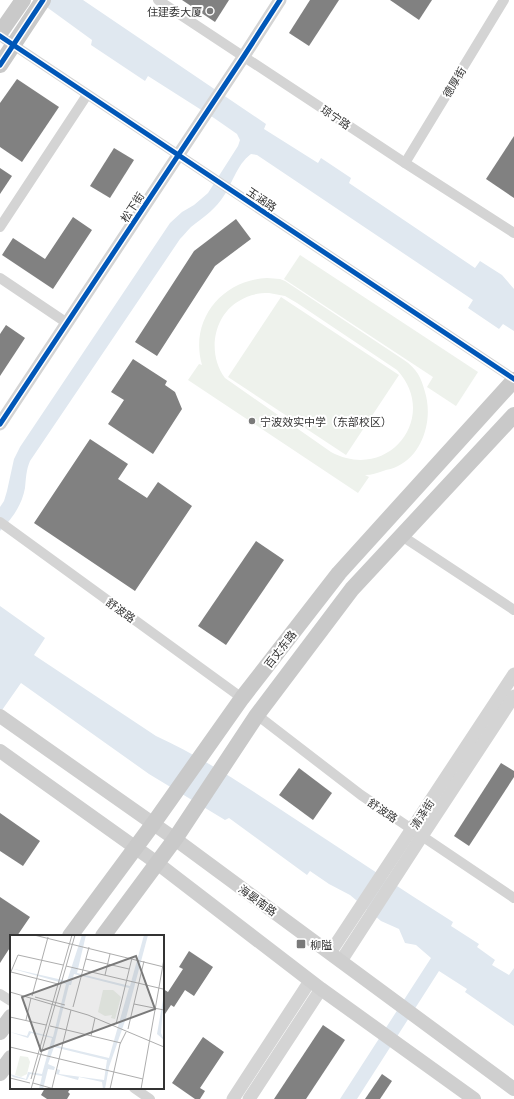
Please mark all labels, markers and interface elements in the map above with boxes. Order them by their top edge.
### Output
place label: 住建委大厦 [147,5,202,18]
marker: 住建委大厦 [205,6,215,16]
street label: 德厚街 [440,65,468,99]
street label: 琼宁路 [319,102,353,132]
street label: 玉涵路 [245,184,279,214]
street label: 松下街 [118,190,146,224]
place label: 宁波效实中学（东部校区） [260,415,392,428]
marker: 宁波效实中学（东部校区） [247,416,257,426]
street label: 舒波路 [104,595,138,625]
street label: 百丈东路 [261,628,299,670]
street label: 舒波路 [366,795,400,825]
street label: 清泽街 [408,797,436,831]
street label: 海晏南路 [236,882,280,918]
inset map [10,935,164,1089]
marker: 柳隘 [295,938,307,950]
place label: 柳隘 [310,938,332,951]

